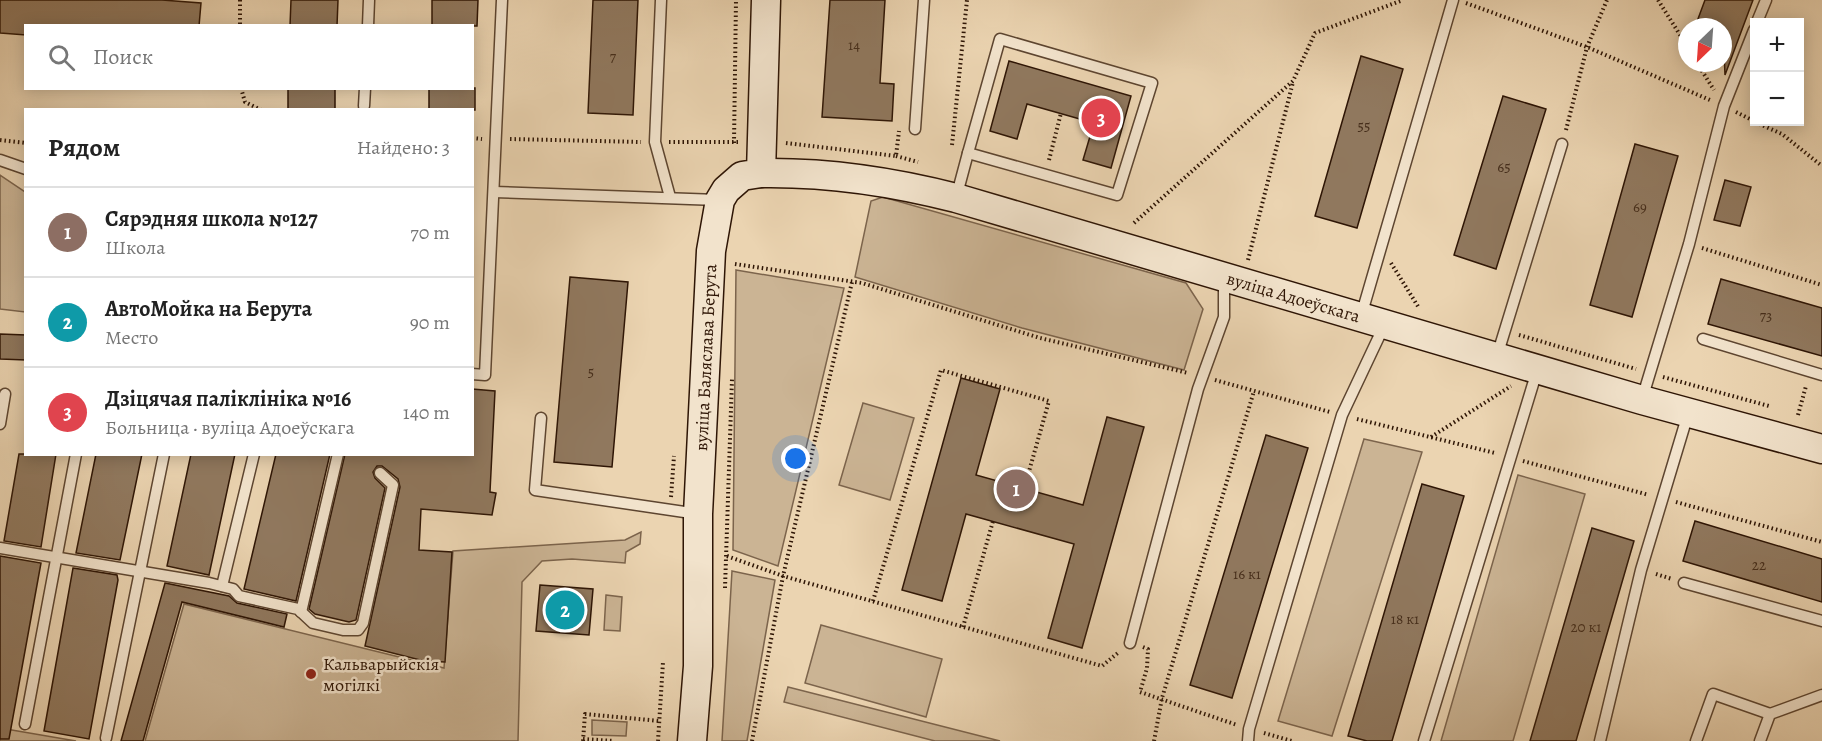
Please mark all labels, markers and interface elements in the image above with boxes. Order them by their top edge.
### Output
north arrow [1678,18,1732,72]
map controls [1750,18,1804,126]
button: + [1750,18,1804,72]
search box [24,24,474,90]
house number: 14 [848,35,860,55]
icon: search [45,41,78,74]
text: Поиск [93,42,153,72]
house number: 7 [610,47,617,67]
button: − [1750,72,1804,126]
pin: 3 [1082,96,1120,140]
house number: 55 [1358,116,1370,136]
text: Рядом [48,130,120,165]
text: Найдено: 3 [357,134,450,161]
house number: 65 [1497,157,1511,177]
house number: 69 [1633,197,1647,217]
text: Сярэдняя школа №127 [105,204,318,234]
text: 1 [64,219,71,246]
text: 70 m [410,219,450,246]
text: Школа [105,234,165,261]
street label: вуліца Баляслава Берута [689,263,722,452]
street label: вуліца Адоеўскага [1224,266,1364,329]
text: АвтоМойка на Берута [105,294,312,324]
house number: 73 [1760,306,1772,326]
text: 2 [63,309,72,336]
text: 90 m [410,309,450,336]
text: Место [105,324,158,351]
house number: 5 [588,362,594,382]
text: Дзіцячая паліклініка №16 [105,384,351,414]
text: 3 [63,399,72,426]
text: 140 m [403,399,450,426]
text: Больница · вуліца Адоеўскага [105,414,355,441]
your location [781,444,810,473]
pin: 1 [996,466,1036,512]
house number: 22 [1752,555,1766,575]
house number: 16 к1 [1233,564,1261,584]
pin: 2 [546,588,584,632]
house number: 18 к1 [1391,609,1419,629]
house number: 20 к1 [1570,617,1602,637]
place label: Кальварыйскія могілкі [323,652,439,697]
marker: Кальварыйскія могілкі [304,667,318,681]

